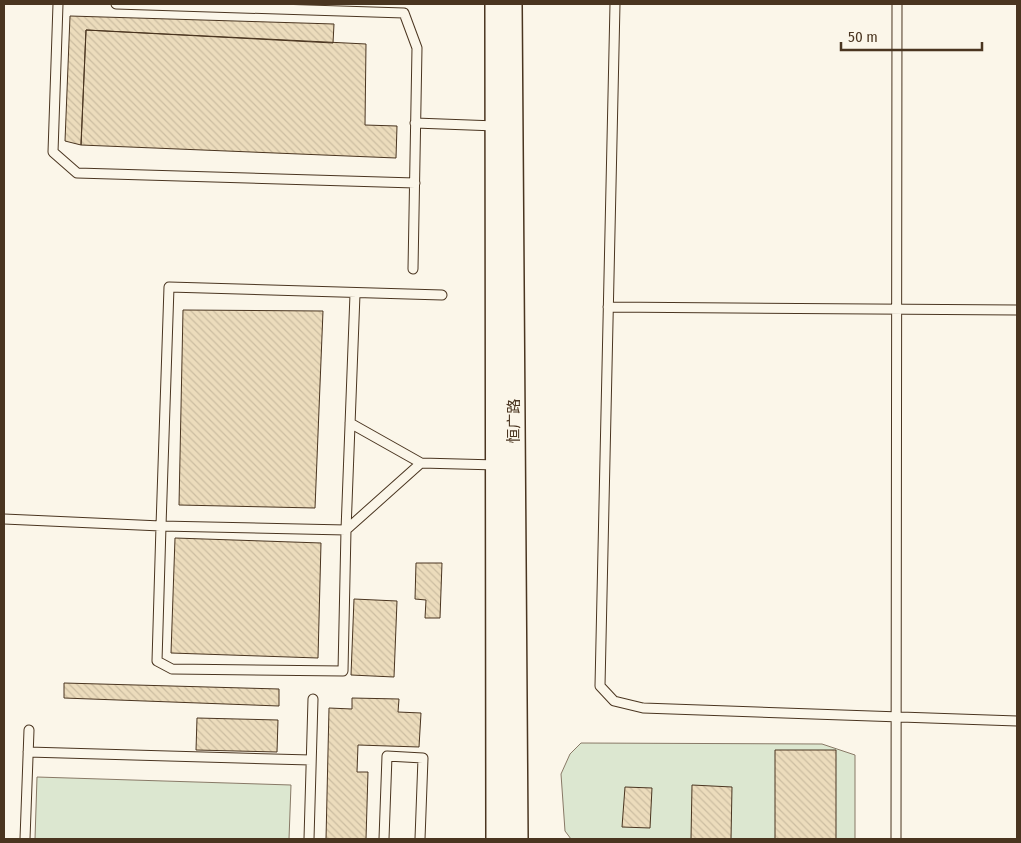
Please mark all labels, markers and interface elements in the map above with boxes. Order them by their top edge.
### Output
scale bar [841,20,982,52]
text: 50 m [848,28,878,46]
street label: 恒广路 [505,398,523,444]

